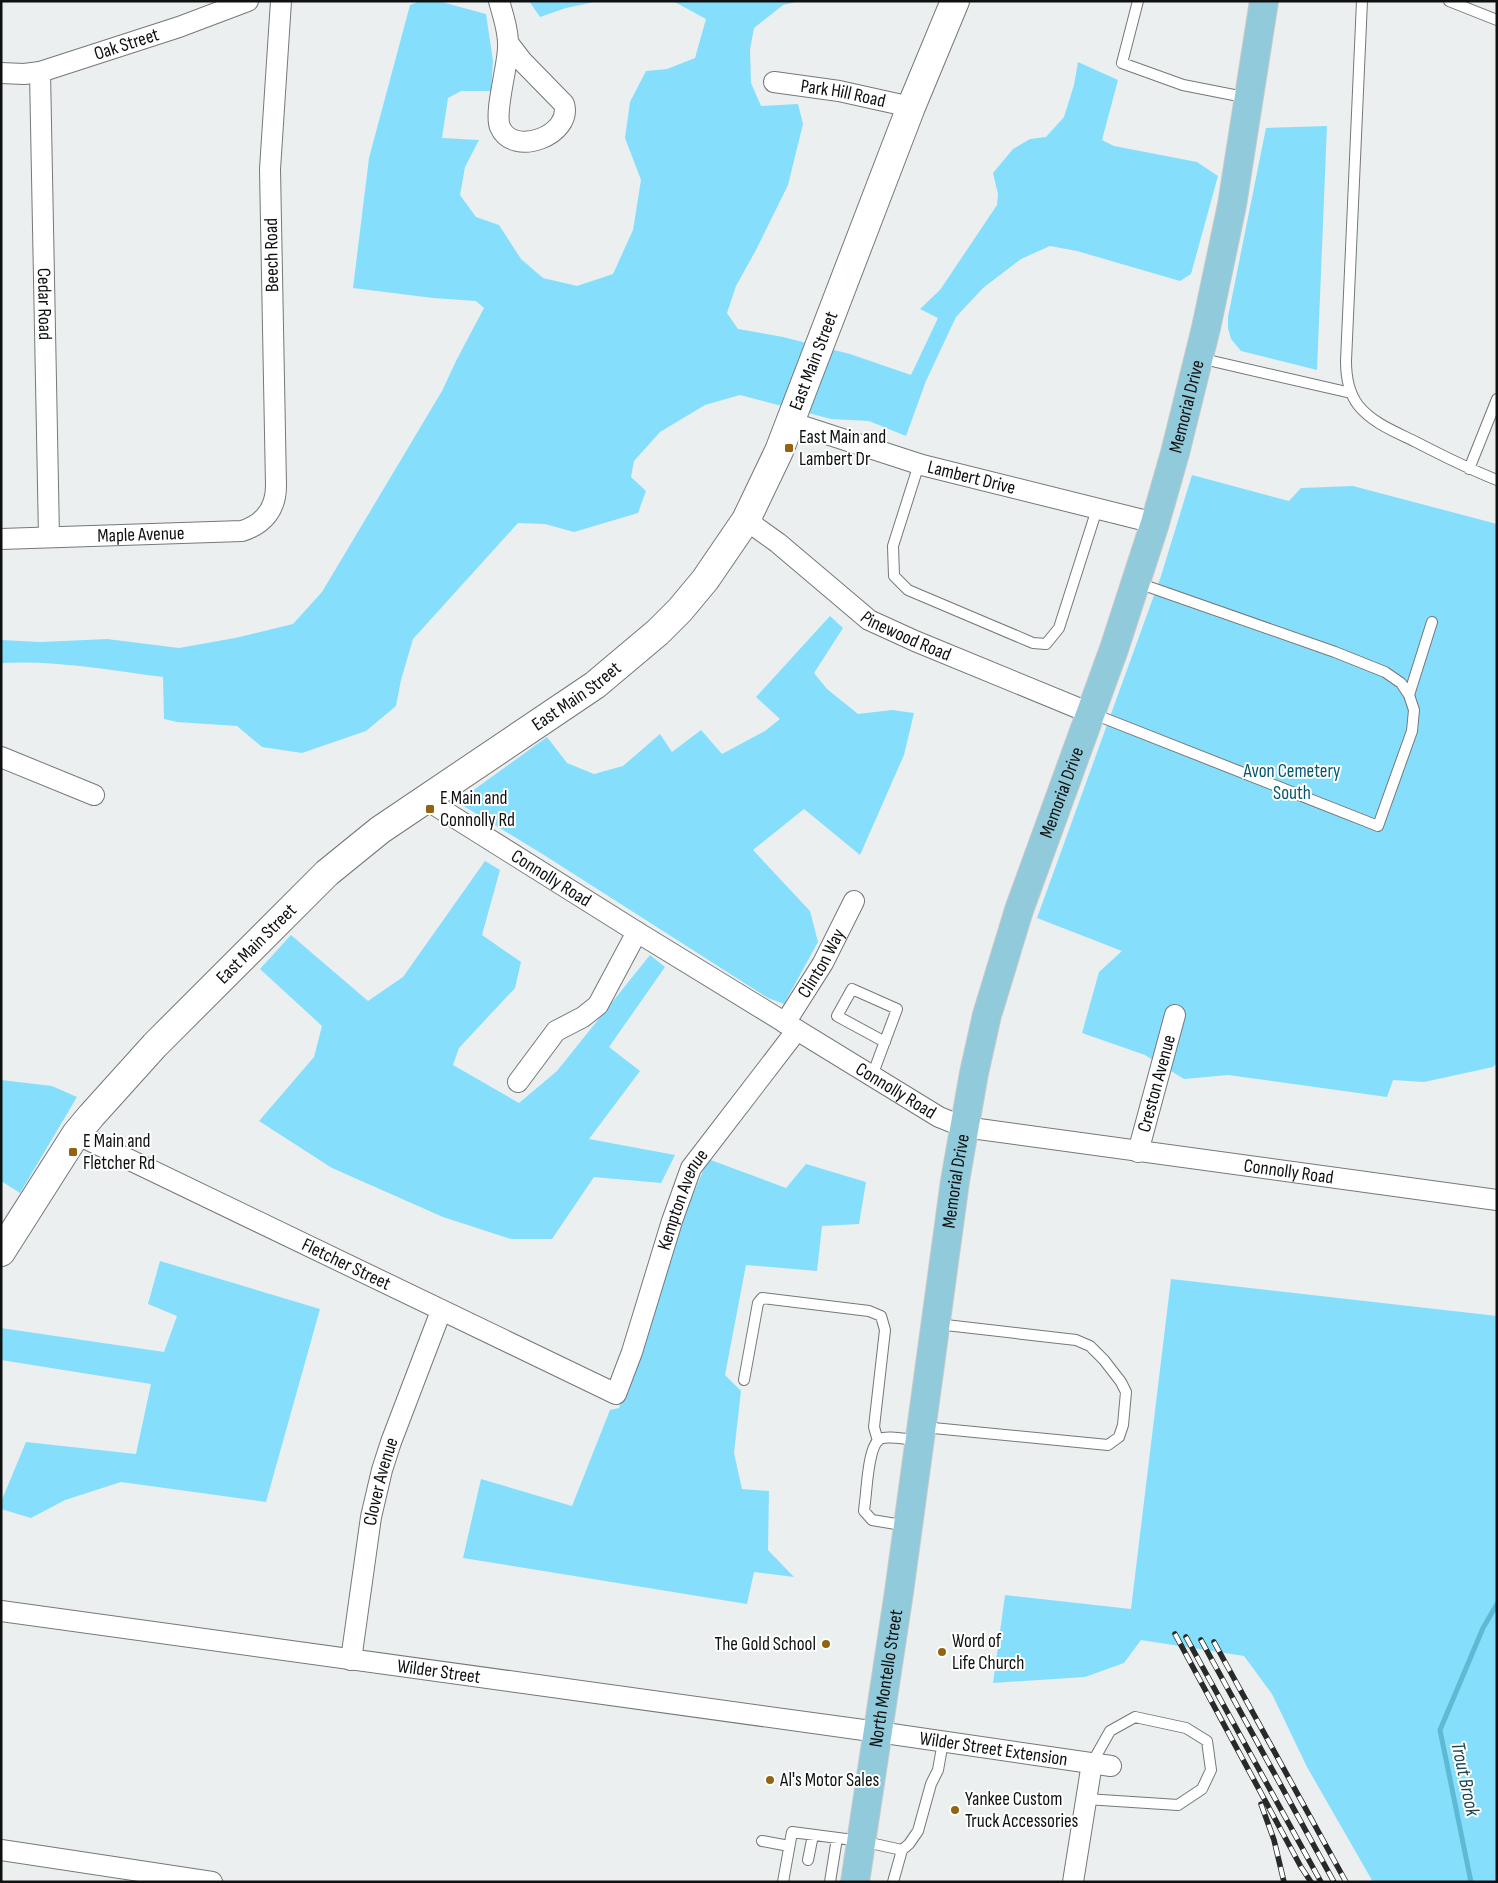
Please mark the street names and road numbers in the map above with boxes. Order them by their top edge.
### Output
street label: Oak Street [91,23,162,65]
street label: Park Hill Road [799,74,888,112]
street label: Beech Road [260,218,284,292]
street label: Cedar Road [32,268,57,340]
street label: East Main Street [784,308,843,413]
street label: Memorial Drive [1164,358,1209,455]
street label: Lambert Drive [925,455,1018,499]
street label: Maple Avenue [97,521,185,547]
street label: Pinewood Road [856,606,955,666]
street label: East Main Street [528,657,626,736]
street label: Memorial Drive [1035,744,1089,841]
street label: Connolly Road [507,844,596,912]
street label: East Main Street [211,899,301,989]
street label: Clinton Way [792,924,850,1002]
street label: Creston Avenue [1132,1032,1181,1135]
street label: Connolly Road [852,1057,941,1124]
street label: Memorial Drive [937,1132,975,1230]
street label: Kempton Avenue [652,1144,713,1253]
street label: Connolly Road [1242,1154,1335,1189]
street label: Fletcher Street [298,1233,395,1295]
street label: Clover Avenue [358,1434,403,1527]
street label: North Montello Street [864,1608,908,1749]
street label: Wilder Street [396,1654,482,1689]
street label: Wilder Street Extension [918,1727,1069,1771]

